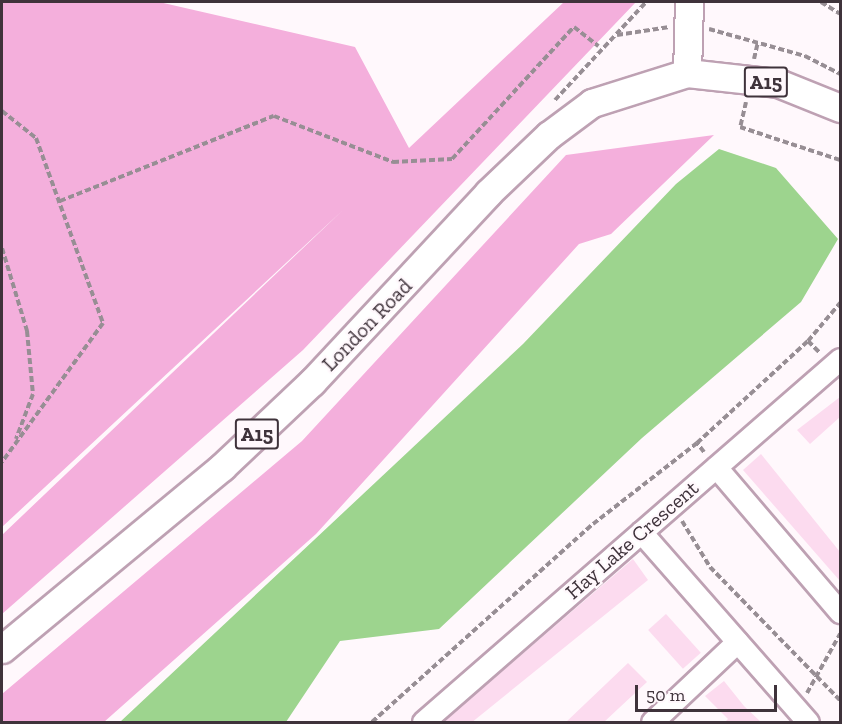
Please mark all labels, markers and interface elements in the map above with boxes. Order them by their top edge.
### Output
road number: A15 [744,65,789,99]
street label: London Road [317,274,417,376]
road number: A15 [234,417,280,451]
street label: Hay Lake Crescent [560,475,704,605]
scale bar [638,673,780,711]
text: 50 m [646,684,685,706]

